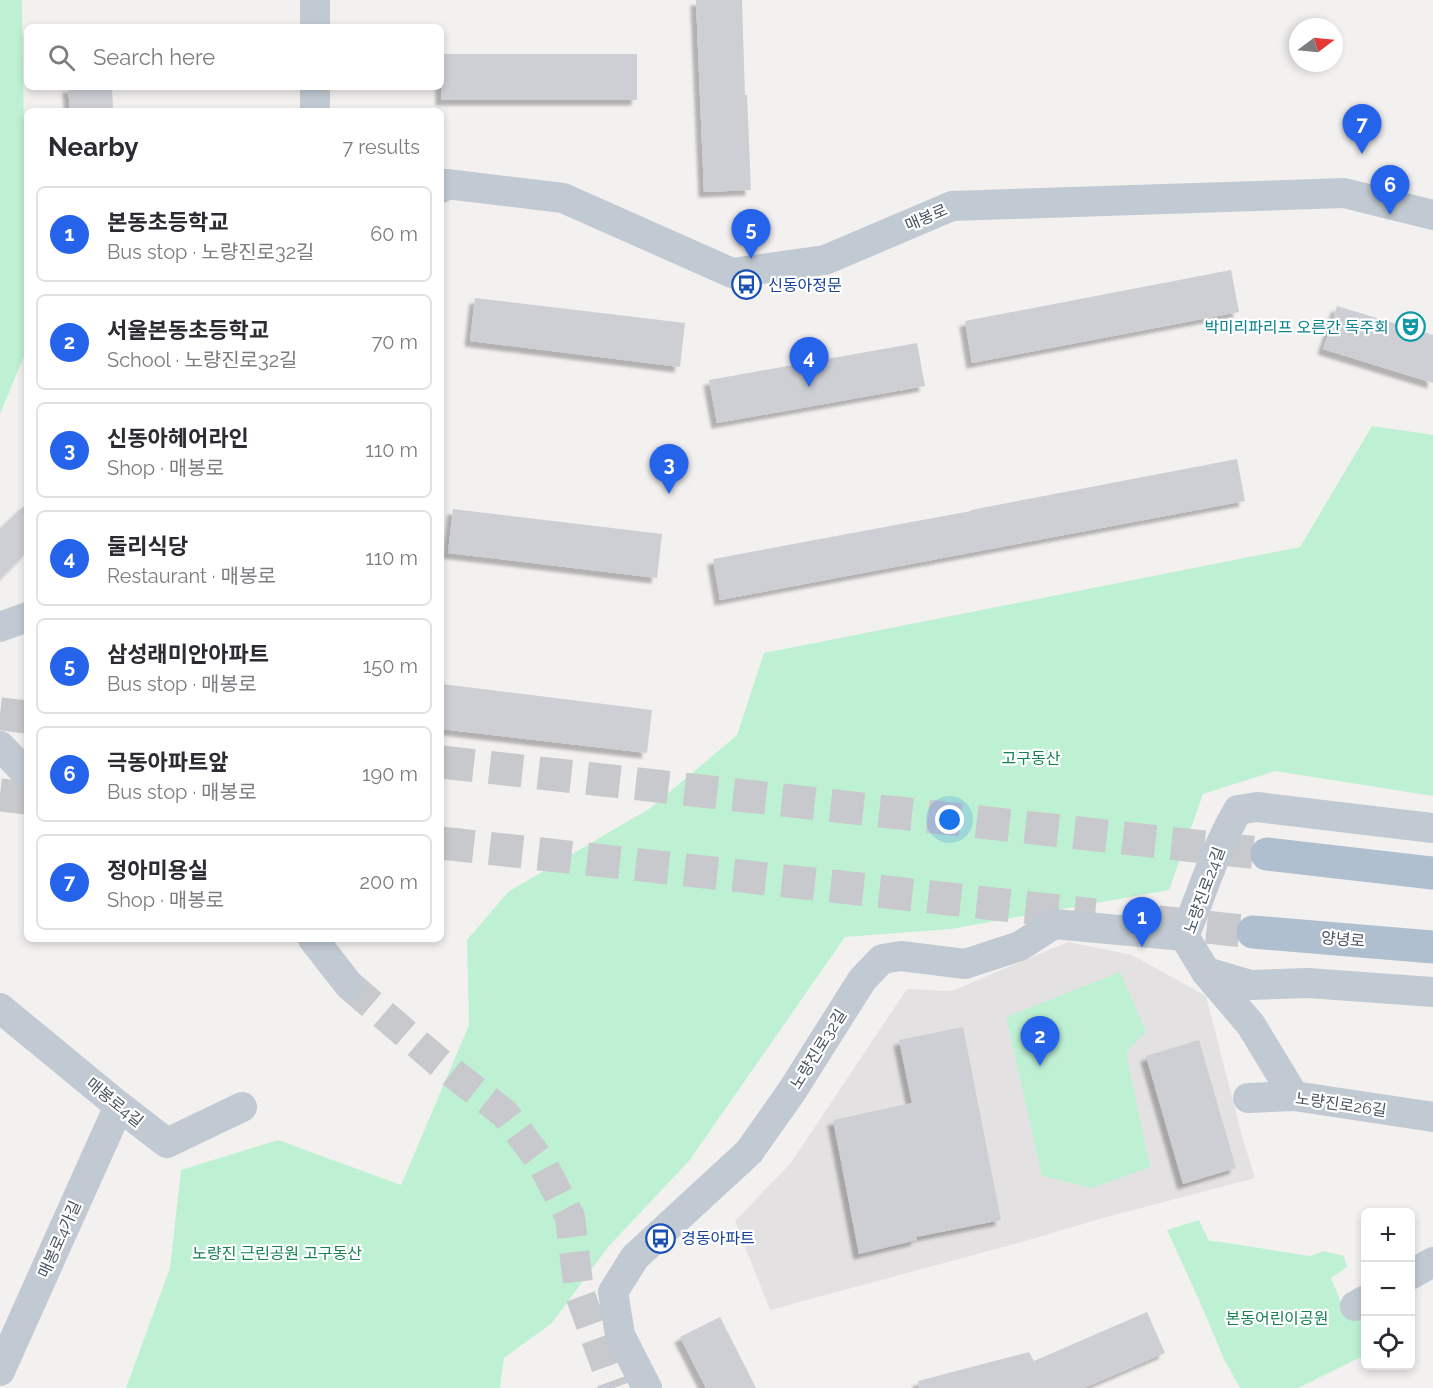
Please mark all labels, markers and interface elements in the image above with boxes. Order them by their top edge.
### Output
north arrow [1289,18,1343,72]
search box [24,24,444,90]
icon: search [45,41,78,74]
text: Search here [93,44,215,70]
pin: 7 [1342,104,1382,154]
text: Nearby [48,132,138,162]
text: 7 results [342,135,420,159]
pin: 6 [1370,166,1410,215]
street label: 매봉로 [902,200,950,235]
text: 본동초등학교 [107,209,228,235]
pin: 5 [732,210,771,259]
text: 1 [65,222,74,246]
text: 60 m [370,222,418,246]
text: Bus stop · 노량진로32길 [107,240,314,264]
bus stop icon: 신동아정문 [731,269,763,301]
place label: 신동아정문 [768,276,842,295]
theatre icon: 박미리파리프 오른간 독주회 [1394,311,1426,343]
text: 서울본동초등학교 [107,317,269,343]
place label: 박미리파리프 오른간 독주회 [1204,318,1389,337]
text: 2 [64,330,75,354]
text: 70 m [372,330,418,354]
pin: 4 [790,338,828,387]
text: School · 노량진로32길 [107,348,298,372]
text: 신동아헤어라인 [107,425,249,451]
text: 3 [64,438,75,462]
text: 110 m [365,438,418,462]
pin: 3 [650,444,688,494]
text: Shop · 매봉로 [107,456,224,480]
text: 둘리식당 [107,533,188,559]
text: 4 [64,546,75,570]
text: 110 m [365,546,418,570]
text: Restaurant · 매봉로 [107,564,276,588]
text: 삼성래미안아파트 [107,641,269,667]
text: 5 [64,654,75,678]
text: 150 m [363,654,418,678]
text: Bus stop · 매봉로 [107,672,257,696]
text: 극동아파트앞 [107,749,228,775]
park label: 고구동산 [1002,749,1061,768]
text: 6 [63,762,76,786]
text: 190 m [362,762,418,786]
text: Bus stop · 매봉로 [107,780,257,804]
your location [935,805,964,834]
street label: 노량진로24길 [1180,844,1229,936]
text: 정아미용실 [107,857,208,883]
text: 7 [64,870,75,894]
text: 200 m [360,870,418,894]
text: Shop · 매봉로 [107,888,224,912]
pin: 1 [1122,898,1162,947]
street label: 양녕로 [1320,928,1366,951]
street label: 노량진로32길 [786,1006,850,1093]
pin: 2 [1020,1016,1060,1066]
street label: 매봉로4길 [82,1074,147,1131]
street label: 노량진로26길 [1294,1089,1388,1120]
street label: 매봉로4가길 [34,1198,85,1281]
map controls [1361,1208,1415,1370]
button: + [1361,1208,1415,1262]
bus stop icon: 경동아파트 [644,1222,676,1254]
place label: 경동아파트 [681,1229,755,1248]
park label: 노량진 근린공원 고구동산 [192,1244,362,1263]
button: − [1361,1262,1415,1316]
park label: 본동어린이공원 [1225,1309,1329,1328]
button: locate [1361,1316,1415,1370]

